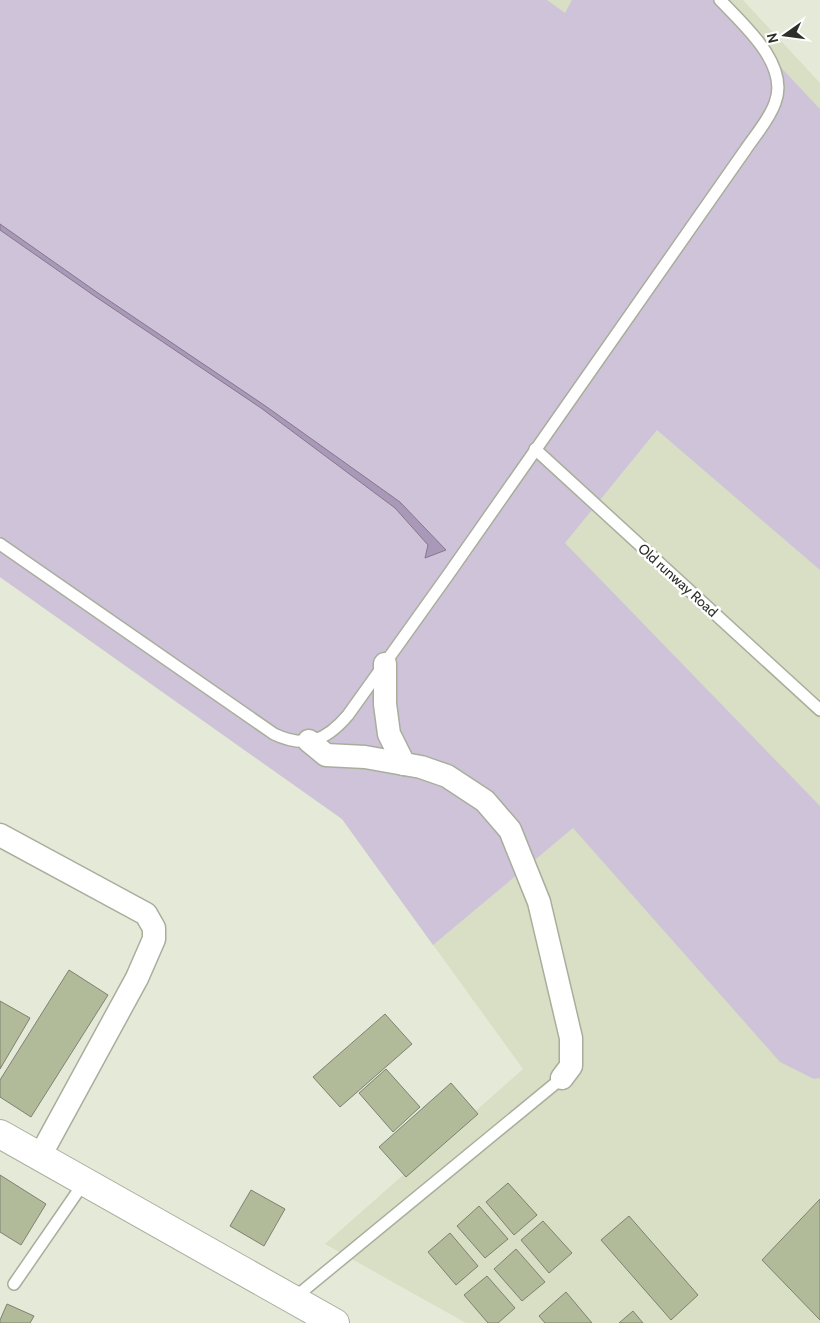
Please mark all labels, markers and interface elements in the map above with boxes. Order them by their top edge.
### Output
north arrow [760,10,810,60]
text: N [762,31,782,45]
street label: Old runway Road [634,539,722,621]

